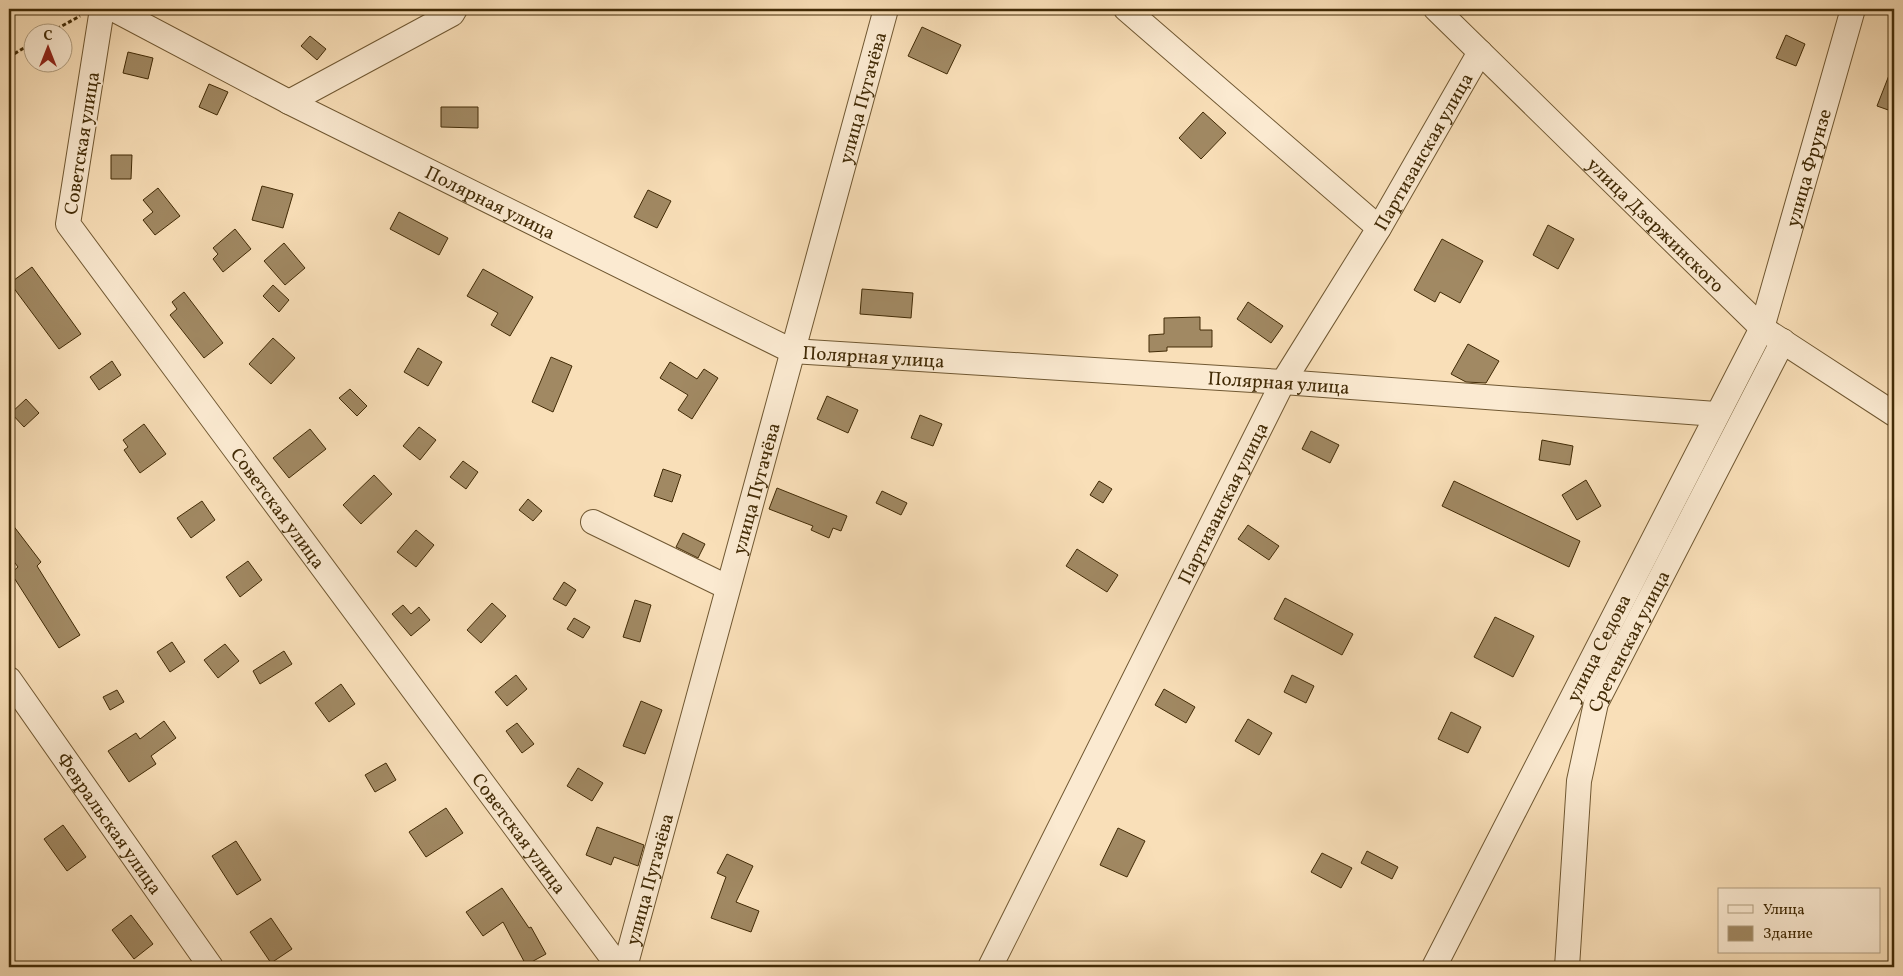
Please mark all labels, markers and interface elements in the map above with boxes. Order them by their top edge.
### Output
north arrow [22,22,72,72]
text: С [43,27,53,46]
street label: улица Пугачёва [833,29,894,167]
street label: Партизанская улица [1369,69,1480,236]
street label: Советская улица [59,70,107,217]
street label: улица Фрунзе [1780,106,1839,230]
street label: улица Дзержинского [1580,152,1729,299]
street label: Полярная улица [420,160,559,247]
street label: Полярная улица [801,341,945,376]
street label: Полярная улица [1207,366,1351,402]
street label: Партизанская улица [1173,418,1276,589]
street label: улица Пугачёва [727,420,788,558]
street label: Советская улица [223,443,330,575]
street label: Сретенская улица [1583,566,1677,714]
street label: улица Седова [1561,590,1638,707]
street label: Февральская улица [50,748,167,901]
street label: Советская улица [465,768,572,900]
street label: улица Пугачёва [620,811,681,949]
legend [1718,888,1880,954]
text: Улица [1763,900,1805,921]
text: Здание [1763,924,1813,945]

